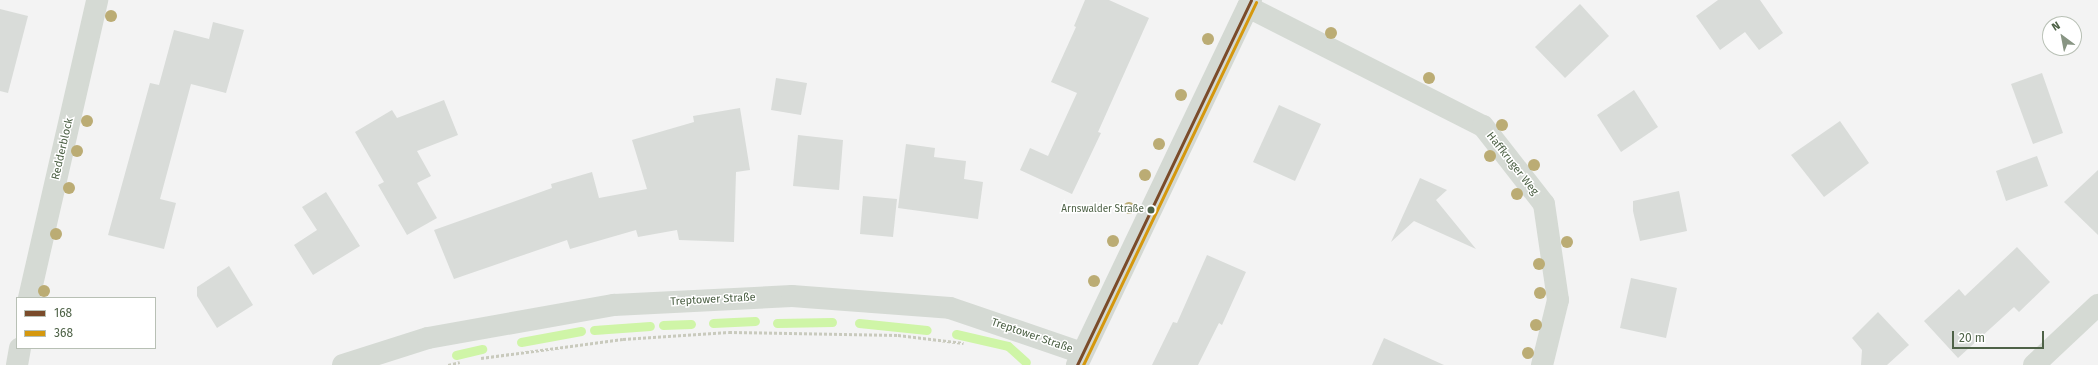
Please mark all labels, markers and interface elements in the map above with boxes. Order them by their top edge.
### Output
north arrow [2042,16,2082,56]
text: N [2049,19,2062,34]
street label: Redderblock [49,117,77,181]
street label: Haffkruger Weg [1483,130,1541,198]
place label: Arnswalder Straße [1061,204,1144,216]
marker: Arnswalder Straße [1146,205,1156,215]
street label: Treptower Straße [670,291,756,309]
legend [16,297,156,349]
text: 168 [54,306,72,320]
street label: Treptower Straße [989,316,1075,356]
scale bar [1954,323,2046,349]
text: 368 [54,326,73,340]
text: 20 m [1959,331,1985,345]

